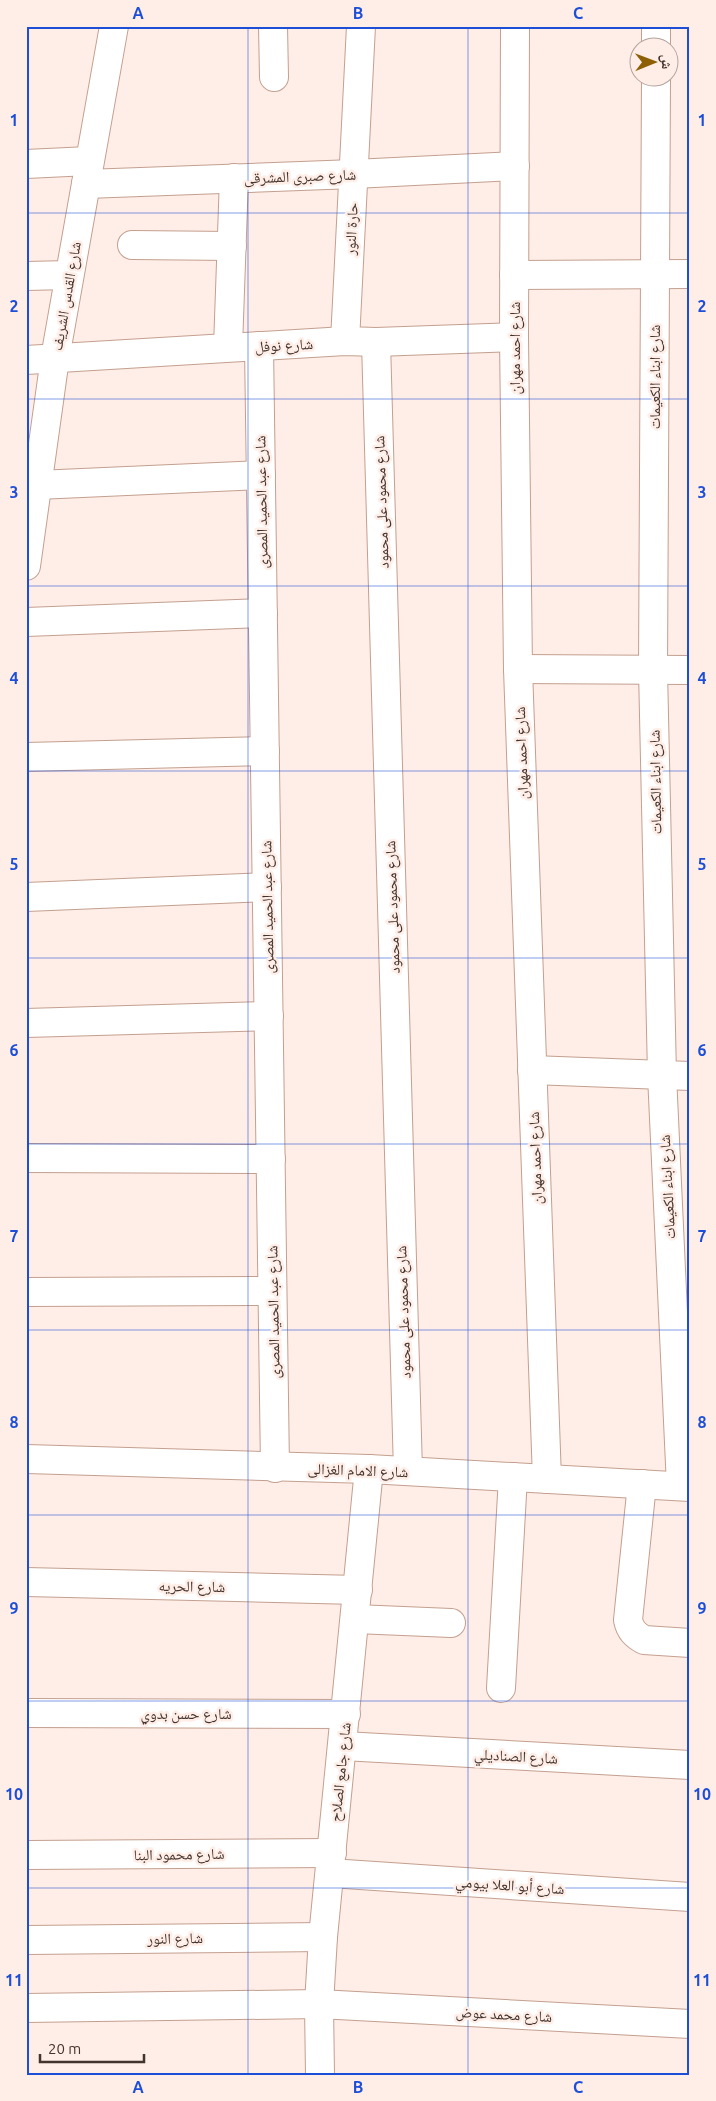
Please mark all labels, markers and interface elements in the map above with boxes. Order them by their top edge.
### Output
text: A [132,4,144,22]
text: B [353,4,363,22]
text: C [573,4,583,22]
north arrow [628,38,678,88]
text: ش [658,54,675,69]
text: 1 [9,111,19,129]
text: 1 [697,111,707,129]
street label: شارع صبرى المشرقى [244,166,357,188]
street label: حارة النور [341,202,362,257]
street label: شارع القدس الشريف [48,240,86,352]
text: 2 [9,297,19,315]
text: 2 [697,297,707,315]
street label: شارع احمد مهران [506,301,525,394]
street label: شارع ابناء الكعيمات [646,325,665,429]
street label: شارع نوفل [254,335,314,357]
street label: شارع عبد الحميد المصرى [251,435,273,569]
street label: شارع محمود على محمود [370,435,394,569]
text: 3 [9,483,19,501]
text: 3 [697,483,707,501]
text: 4 [9,669,19,687]
text: 4 [697,669,707,687]
street label: شارع احمد مهران [511,706,533,800]
street label: شارع ابناء الكعيمات [646,729,666,834]
street label: شارع عبد الحميد المصرى [257,840,279,974]
street label: شارع محمود على محمود [381,840,405,974]
text: 5 [9,855,19,873]
text: 5 [697,855,707,873]
text: 6 [9,1041,19,1059]
text: 6 [697,1041,707,1059]
street label: شارع احمد مهران [525,1111,547,1205]
street label: شارع ابناء الكعيمات [656,1134,680,1240]
text: 7 [9,1227,19,1245]
text: 7 [697,1227,707,1245]
street label: شارع عبد الحميد المصرى [263,1245,285,1379]
street label: شارع محمود على محمود [392,1245,416,1379]
text: 8 [9,1413,19,1431]
text: 8 [697,1413,707,1431]
street label: شارع الامام الغزالى [307,1460,409,1482]
street label: شارع الحريه [158,1577,226,1597]
text: 9 [9,1599,19,1617]
text: 9 [697,1599,707,1617]
street label: شارع حسن بدوي [140,1705,232,1725]
street label: شارع جامع الصلاح [326,1721,356,1823]
street label: شارع الصناديلي [473,1745,558,1770]
text: 10 [5,1785,23,1803]
text: 10 [693,1785,711,1803]
street label: شارع محمود البنا [133,1845,225,1865]
street label: شارع أبو العلا بيومي [455,1873,565,1901]
street label: شارع النور [146,1929,203,1949]
text: 11 [5,1971,23,1989]
text: 11 [693,1971,711,1989]
street label: شارع محمد عوض [455,2003,553,2027]
scale bar [40,2031,144,2063]
text: 20 m [48,2040,81,2057]
text: A [132,2078,144,2096]
text: B [353,2078,363,2096]
text: C [573,2078,583,2096]

